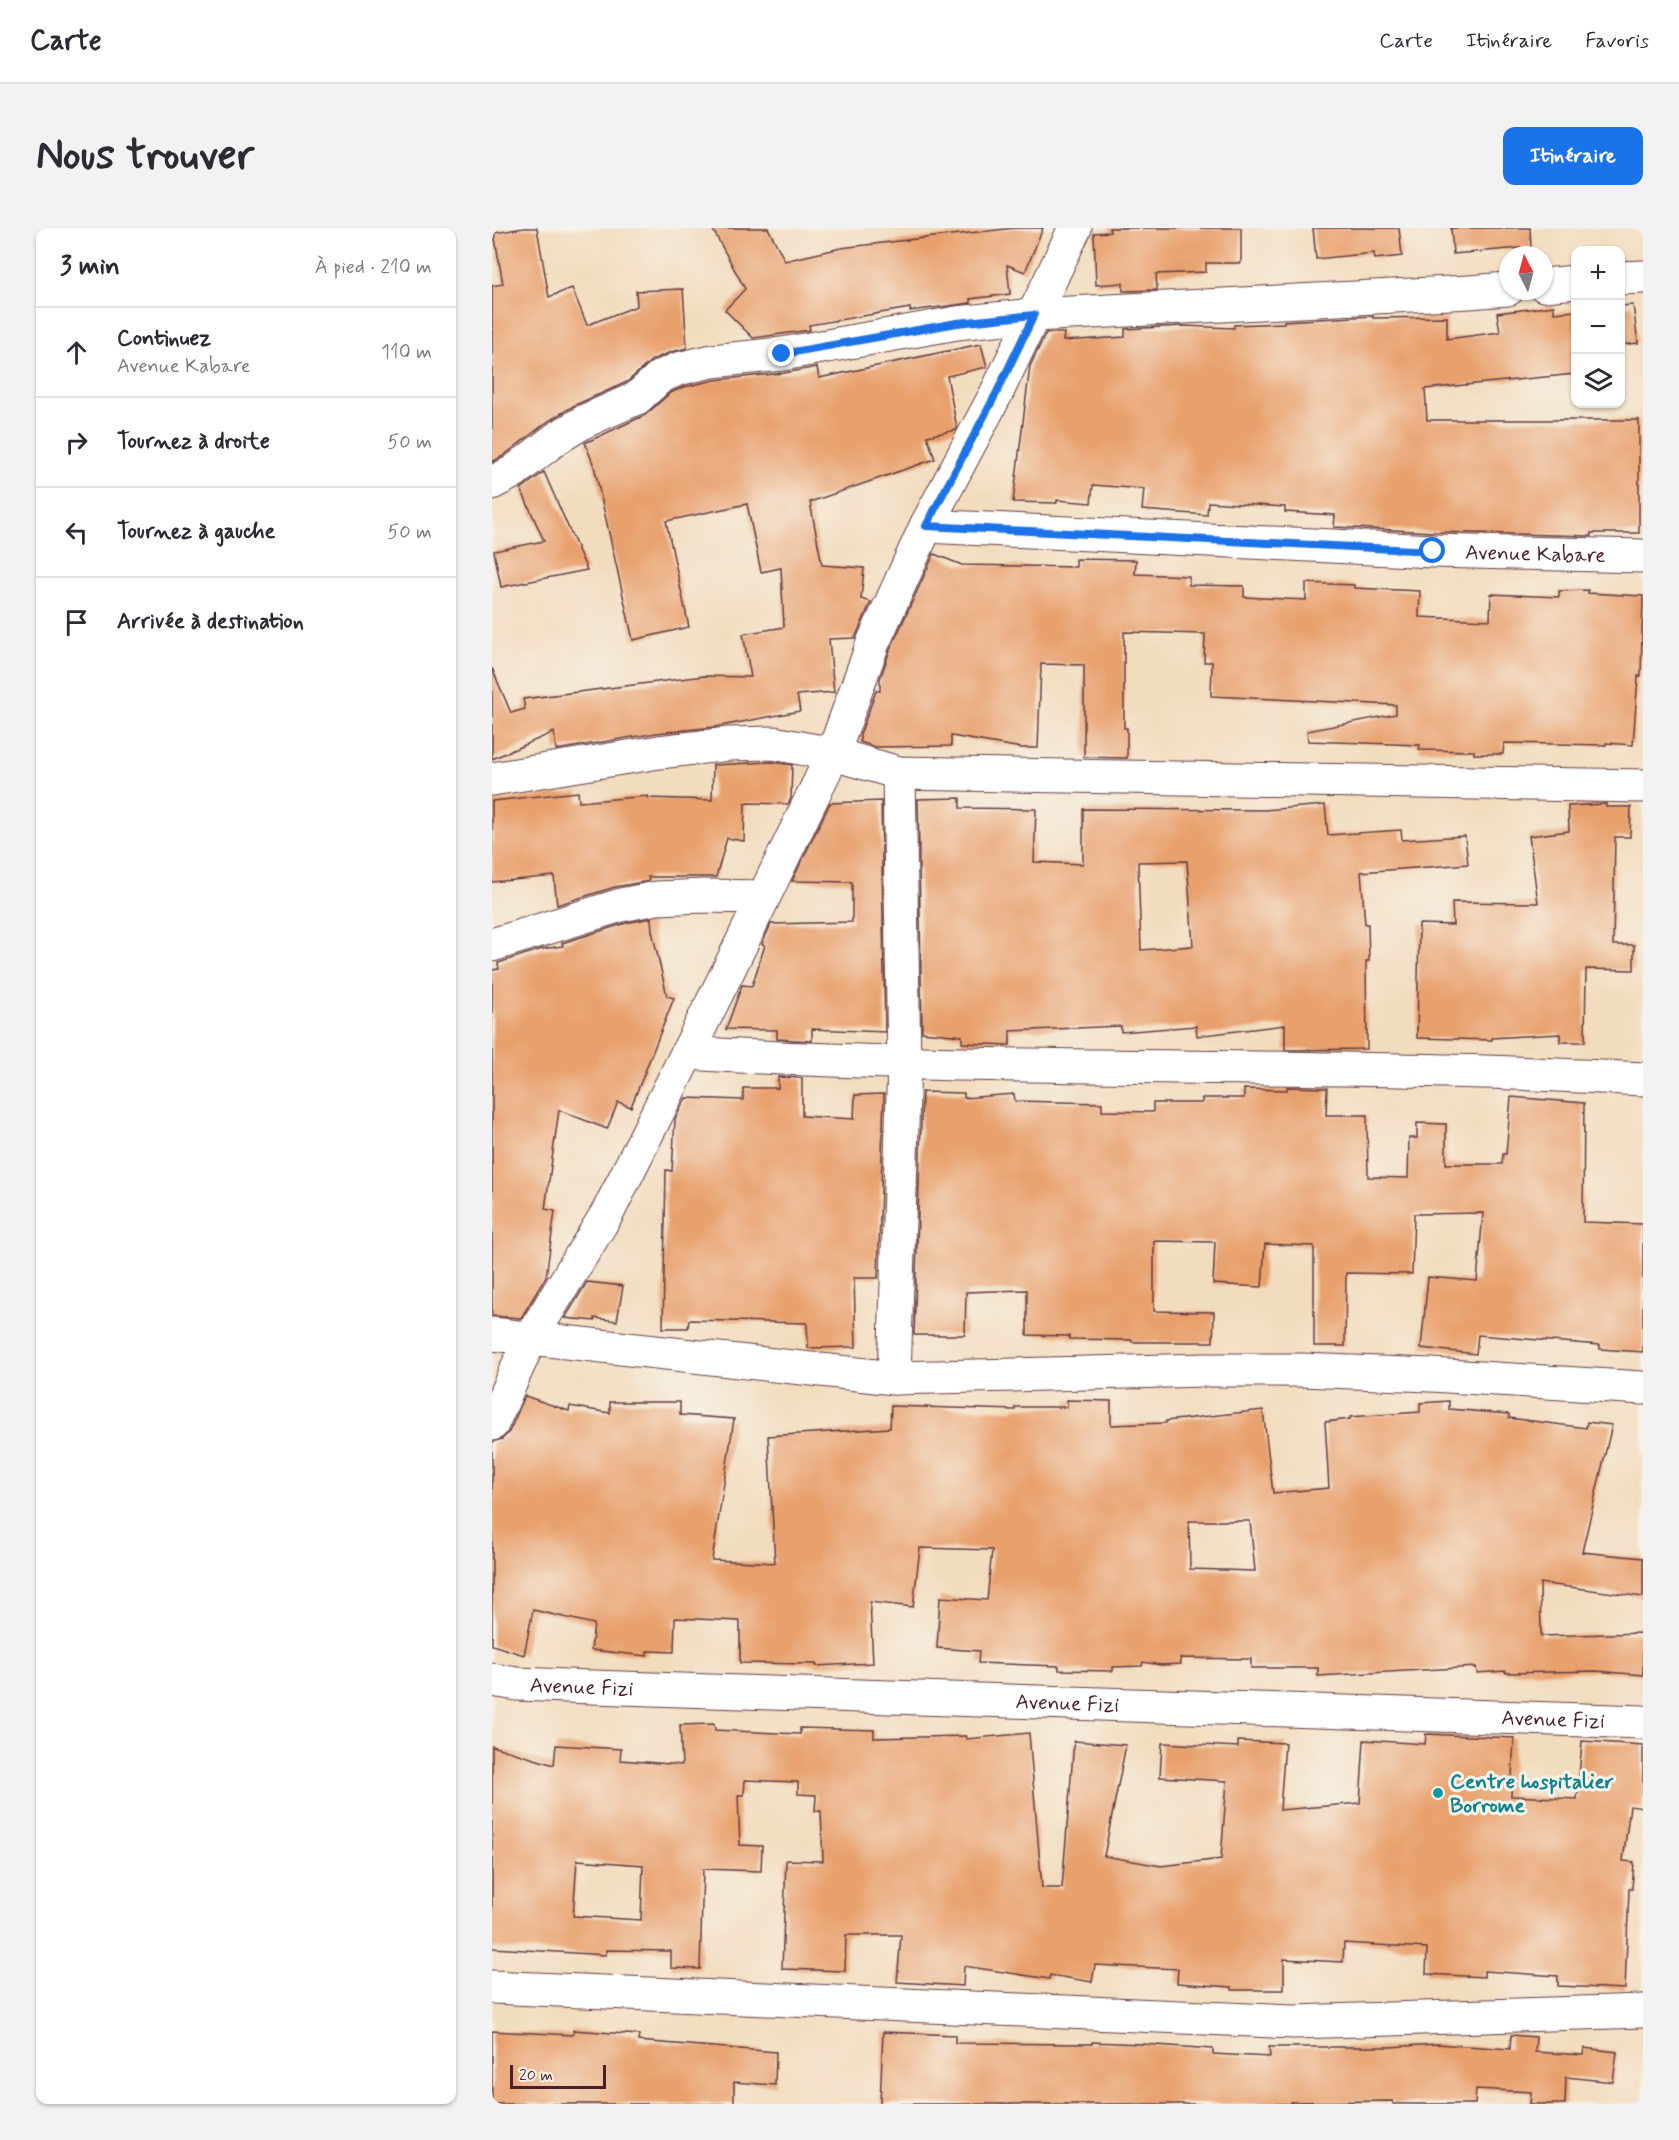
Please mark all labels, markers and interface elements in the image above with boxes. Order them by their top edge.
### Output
text: Carte [30,23,102,60]
text: Carte [1379,27,1433,55]
text: Itinéraire [1466,27,1552,55]
text: Favoris [1585,27,1649,55]
button: Itinéraire [1503,127,1643,185]
text: Nous trouver [36,129,254,184]
north arrow [1499,246,1553,300]
map controls [1571,246,1625,408]
button: + [1571,246,1625,300]
text: 3 min [60,250,120,284]
text: À pied · 210 m [315,254,432,281]
button: − [1571,300,1625,354]
text: Continuez [117,325,211,353]
icon: ahead [60,336,93,369]
text: 110 m [381,339,432,366]
route end [768,340,794,366]
text: Avenue Kabare [117,353,251,380]
button: layers [1571,354,1625,408]
icon: right [60,426,93,459]
text: Tournez à droite [117,428,270,456]
text: 50 m [387,429,432,456]
icon: left [60,516,93,549]
text: Tournez à gauche [117,518,275,546]
text: 50 m [387,519,432,546]
route start [1419,537,1445,563]
street label: Avenue Kabare [1465,539,1606,570]
icon: arrive [60,606,93,639]
text: Arrivée à destination [117,608,304,636]
street label: Avenue Fizi [529,1672,634,1703]
street label: Avenue Fizi [1015,1688,1120,1720]
street label: Avenue Fizi [1501,1704,1605,1736]
place label: Centre hospitalier Borrome [1450,1768,1614,1820]
marker: Centre hospitalier Borrome [1431,1786,1445,1800]
scale bar [510,2062,606,2090]
text: 20 m [519,2065,553,2086]

